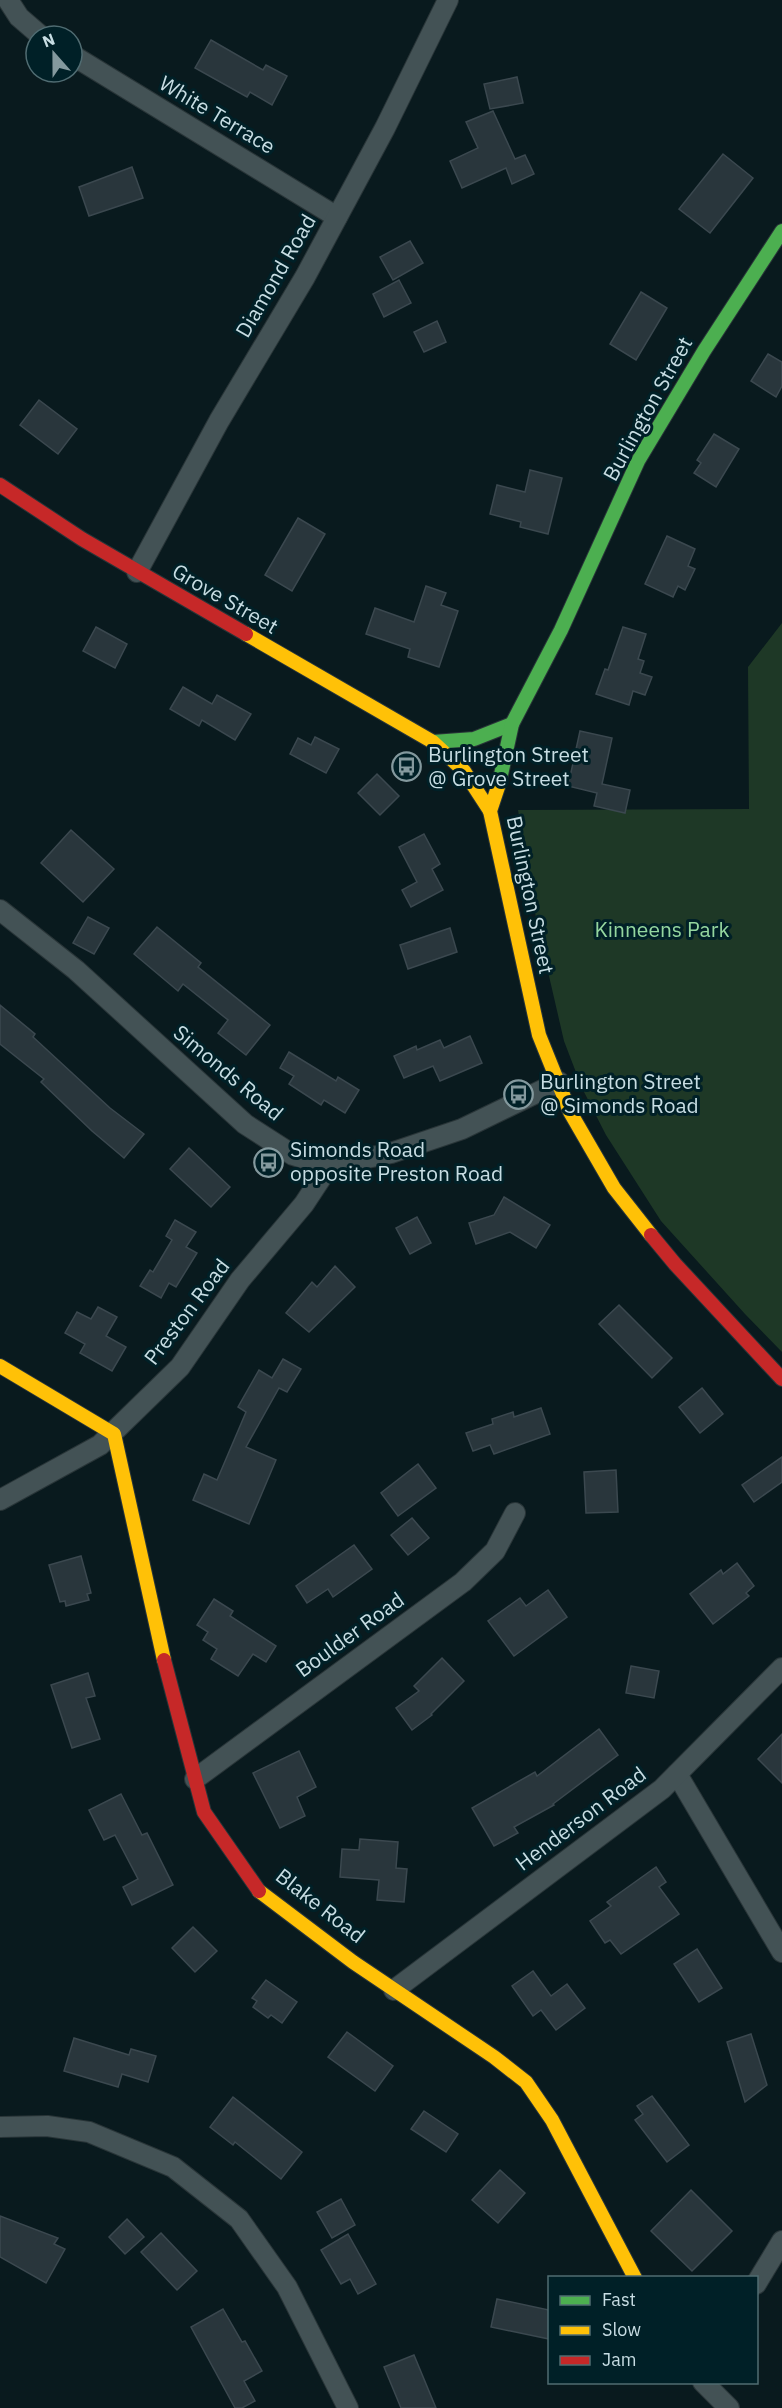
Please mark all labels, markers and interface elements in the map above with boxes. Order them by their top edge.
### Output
north arrow [24,24,84,84]
text: N [40,29,58,51]
street label: White Terrace [154,69,281,160]
street label: Diamond Road [229,209,322,342]
street label: Burlington Street [596,331,698,486]
street label: Grove Street [167,556,284,640]
place label: Burlington Street @ Grove Street [428,740,589,792]
bus stop icon: Burlington Street @ Grove Street [391,751,423,783]
street label: Burlington Street [501,813,561,976]
park label: Kinneens Park [594,915,730,943]
street label: Simonds Road [168,1018,289,1126]
place label: Burlington Street @ Simonds Road [540,1067,701,1119]
bus stop icon: Burlington Street @ Simonds Road [503,1078,535,1110]
place label: Simonds Road opposite Preston Road [290,1135,503,1187]
bus stop icon: Simonds Road opposite Preston Road [253,1146,285,1178]
street label: Preston Road [137,1253,235,1370]
street label: Boulder Road [290,1585,409,1683]
street label: Henderson Road [509,1760,651,1877]
street label: Blake Road [270,1862,371,1949]
legend [548,2276,758,2384]
text: Fast [602,2288,636,2311]
text: Slow [602,2318,641,2341]
text: Jam [602,2348,637,2371]

